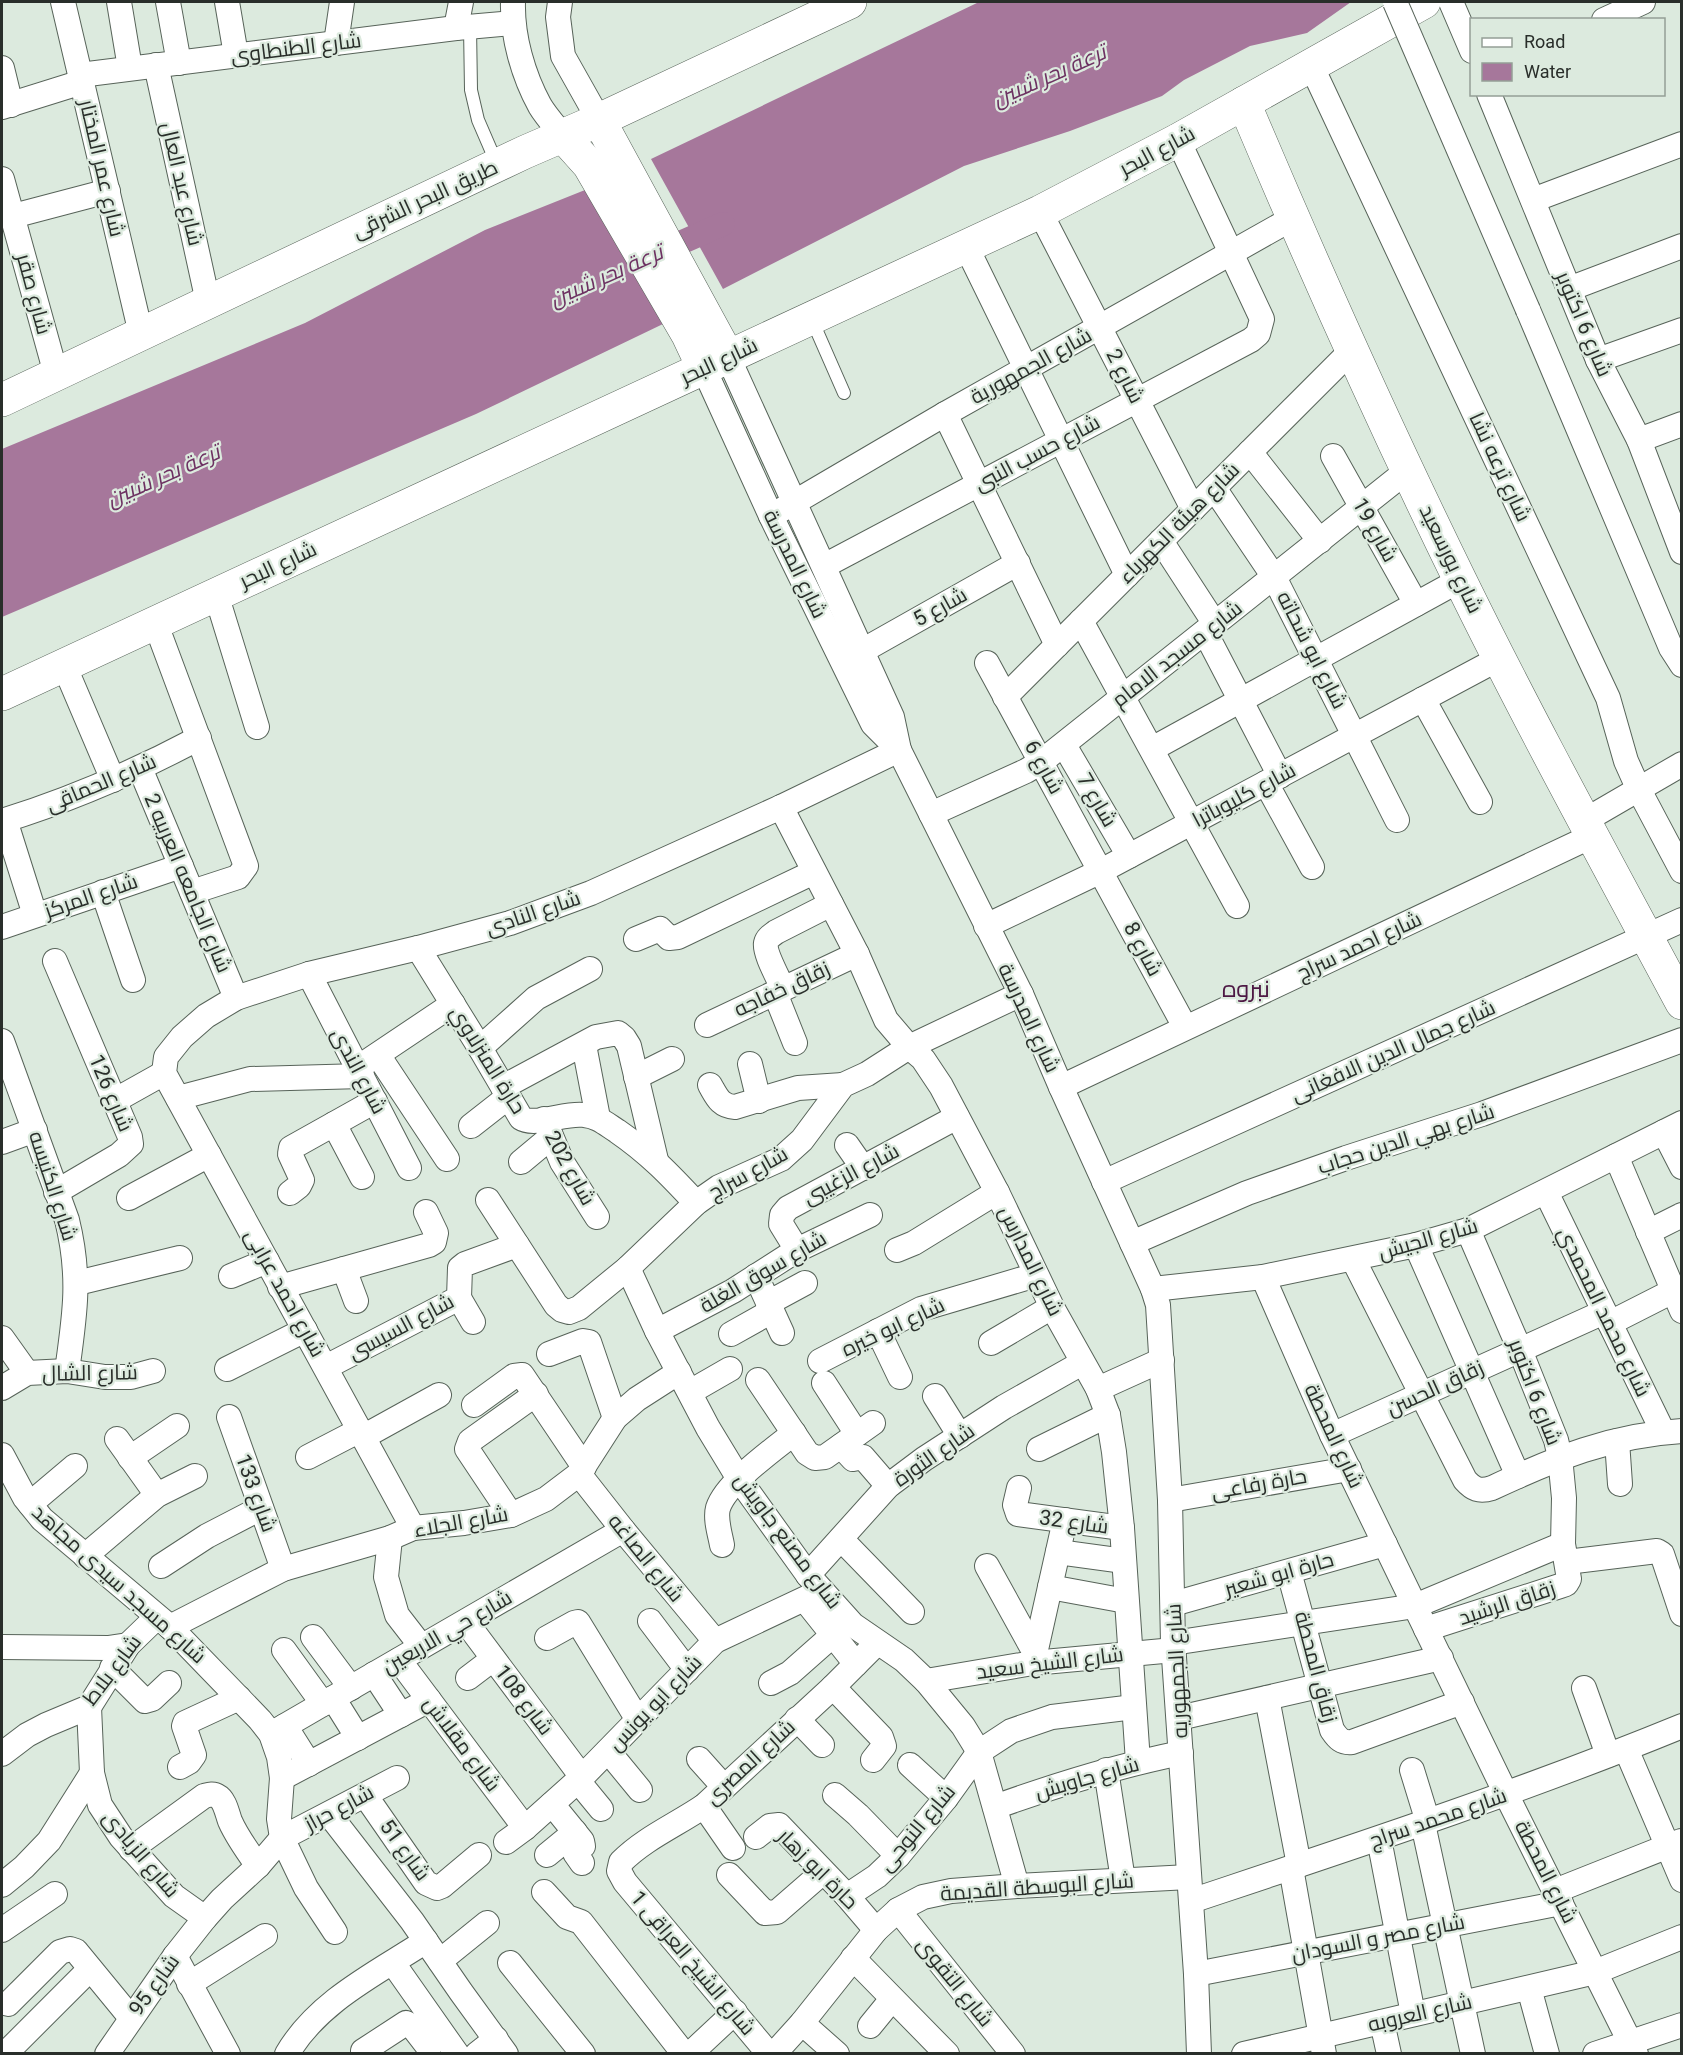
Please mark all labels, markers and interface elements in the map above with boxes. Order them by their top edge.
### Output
legend [1470,18,1665,96]
street label: شارع الطنطاوى [229,28,363,70]
text: Road [1524,31,1565,52]
water label: ترعة بحر شبين [989,38,1114,112]
text: Water [1524,61,1571,82]
street label: شارع عمر المختار [72,96,129,239]
street label: شارع عبد العال [154,120,208,248]
street label: شارع البحر [1114,121,1200,183]
street label: طريق البحر الشرقى [349,155,502,244]
water label: ترعة بحر شبين [546,238,671,312]
street label: شارع صقر [9,250,56,338]
street label: شارع 6 اكتوبر [1549,267,1617,381]
street label: شارع الجمهورية [966,323,1097,411]
street label: شارع البحر [676,333,762,392]
street label: شارع 2 [1099,345,1149,408]
street label: شارع ترعه نشا [1462,409,1536,526]
street label: شارع حسب النبى [970,410,1105,498]
water label: ترعة بحر شبين [103,438,228,512]
street label: شارع هيئة الكهرباء [1114,458,1246,590]
street label: شارع 19 [1346,494,1402,567]
street label: شارع بورسعيد [1413,501,1487,618]
street label: شارع المدرسة [757,506,832,623]
street label: شارع البحر [235,537,321,596]
street label: شارع 5 [909,583,972,633]
street label: شارع ابو شحاته [1270,587,1352,714]
street label: شارع مسجد الامام [1107,596,1248,714]
street label: شارع 6 [1018,736,1068,799]
street label: شارع الحماقى [42,749,161,819]
street label: شارع كليوباترا [1188,758,1301,834]
street label: شارع 7 [1070,769,1122,832]
street label: شارع الجامعه العربيه 2 [138,790,237,977]
street label: شارع المركز [40,869,142,925]
street label: شارع النادى [482,886,584,942]
street label: شارع احمد سراج [1293,907,1426,987]
street label: شارع 8 [1117,918,1167,981]
street label: زقاق خفاجه [730,956,834,1023]
street label: شارع المدرسة [991,960,1065,1077]
district label: نبروه [1222,975,1270,1003]
street label: شارع جمال الدين الافغانى [1287,995,1500,1109]
street label: حارة المنزلاوي [442,1002,531,1121]
street label: شارع الندى [325,1024,392,1119]
street label: شارع 126 [82,1051,138,1136]
street label: شارع بهي الدين حجاب [1315,1099,1499,1183]
street label: شارع 202 [538,1127,600,1210]
street label: شارع الكنيسه [22,1128,82,1244]
street label: شارع الزغيبى [799,1139,904,1211]
street label: شارع سراج [704,1141,793,1206]
street label: شارع المدارس [992,1202,1068,1321]
street label: شارع الجيش [1376,1213,1481,1267]
street label: شارع محمد المحمدي [1549,1224,1655,1402]
street label: شارع احمد عرابى [238,1225,330,1362]
street label: شارع سوق الغلة [695,1226,832,1320]
street label: شارع السيسى [344,1289,459,1367]
street label: شارع ابو خيره [838,1293,949,1363]
street label: شارع 6 اكتوبر [1502,1335,1566,1449]
street label: زقاق الحسن [1383,1355,1488,1422]
street label: شارع الشال [42,1360,138,1388]
street label: شارع المحطة [1298,1380,1369,1493]
street label: شارع الثورة [889,1418,980,1493]
street label: شارع 133 [229,1451,281,1536]
street label: حارة رفاعى [1209,1464,1309,1505]
street label: شارع مصنع جاويش [728,1469,847,1615]
street label: شارع مسجد سيدى مجاهد [26,1500,211,1670]
street label: شارع الجلاء [412,1502,510,1544]
street label: شارع 32 [1038,1505,1110,1541]
street label: شارع الصاغه [602,1509,689,1608]
street label: حارة ابو شعير [1221,1547,1336,1601]
street label: زقاق الرشيد [1456,1576,1559,1631]
street label: شارع حي الاربعين [378,1585,518,1682]
street label: شارع الجمهوريه [1161,1603,1195,1739]
street label: زقاق المحطة [1289,1609,1342,1725]
street label: شارع بلاط [78,1630,148,1711]
street label: شارع الشيخ سعيد [975,1642,1125,1686]
street label: شارع ابو يونس [603,1650,708,1757]
street label: شارع 108 [488,1660,558,1741]
street label: شارع مقلاش [417,1692,505,1797]
street label: شارع المصرى [700,1714,801,1811]
street label: شارع جاويش [1032,1752,1142,1806]
street label: شارع حراز [299,1780,379,1838]
street label: شارع النوحى [874,1780,962,1878]
street label: شارع محمد سراج [1366,1783,1511,1855]
street label: شارع الزيادى [96,1806,184,1904]
street label: شارع 51 [373,1815,435,1886]
street label: شارع المحطة [1508,1817,1582,1928]
street label: حارة ابو زهار [772,1823,863,1914]
street label: شارع البوسطة القديمة [939,1868,1135,1908]
street label: شارع الشيخ العراقى 1 [624,1886,760,2041]
street label: شارع مصر و السودان [1289,1909,1467,1969]
street label: شارع التقوى [910,1933,998,2033]
street label: شارع 95 [124,1950,186,2021]
street label: شارع العروبه [1366,1989,1475,2039]

